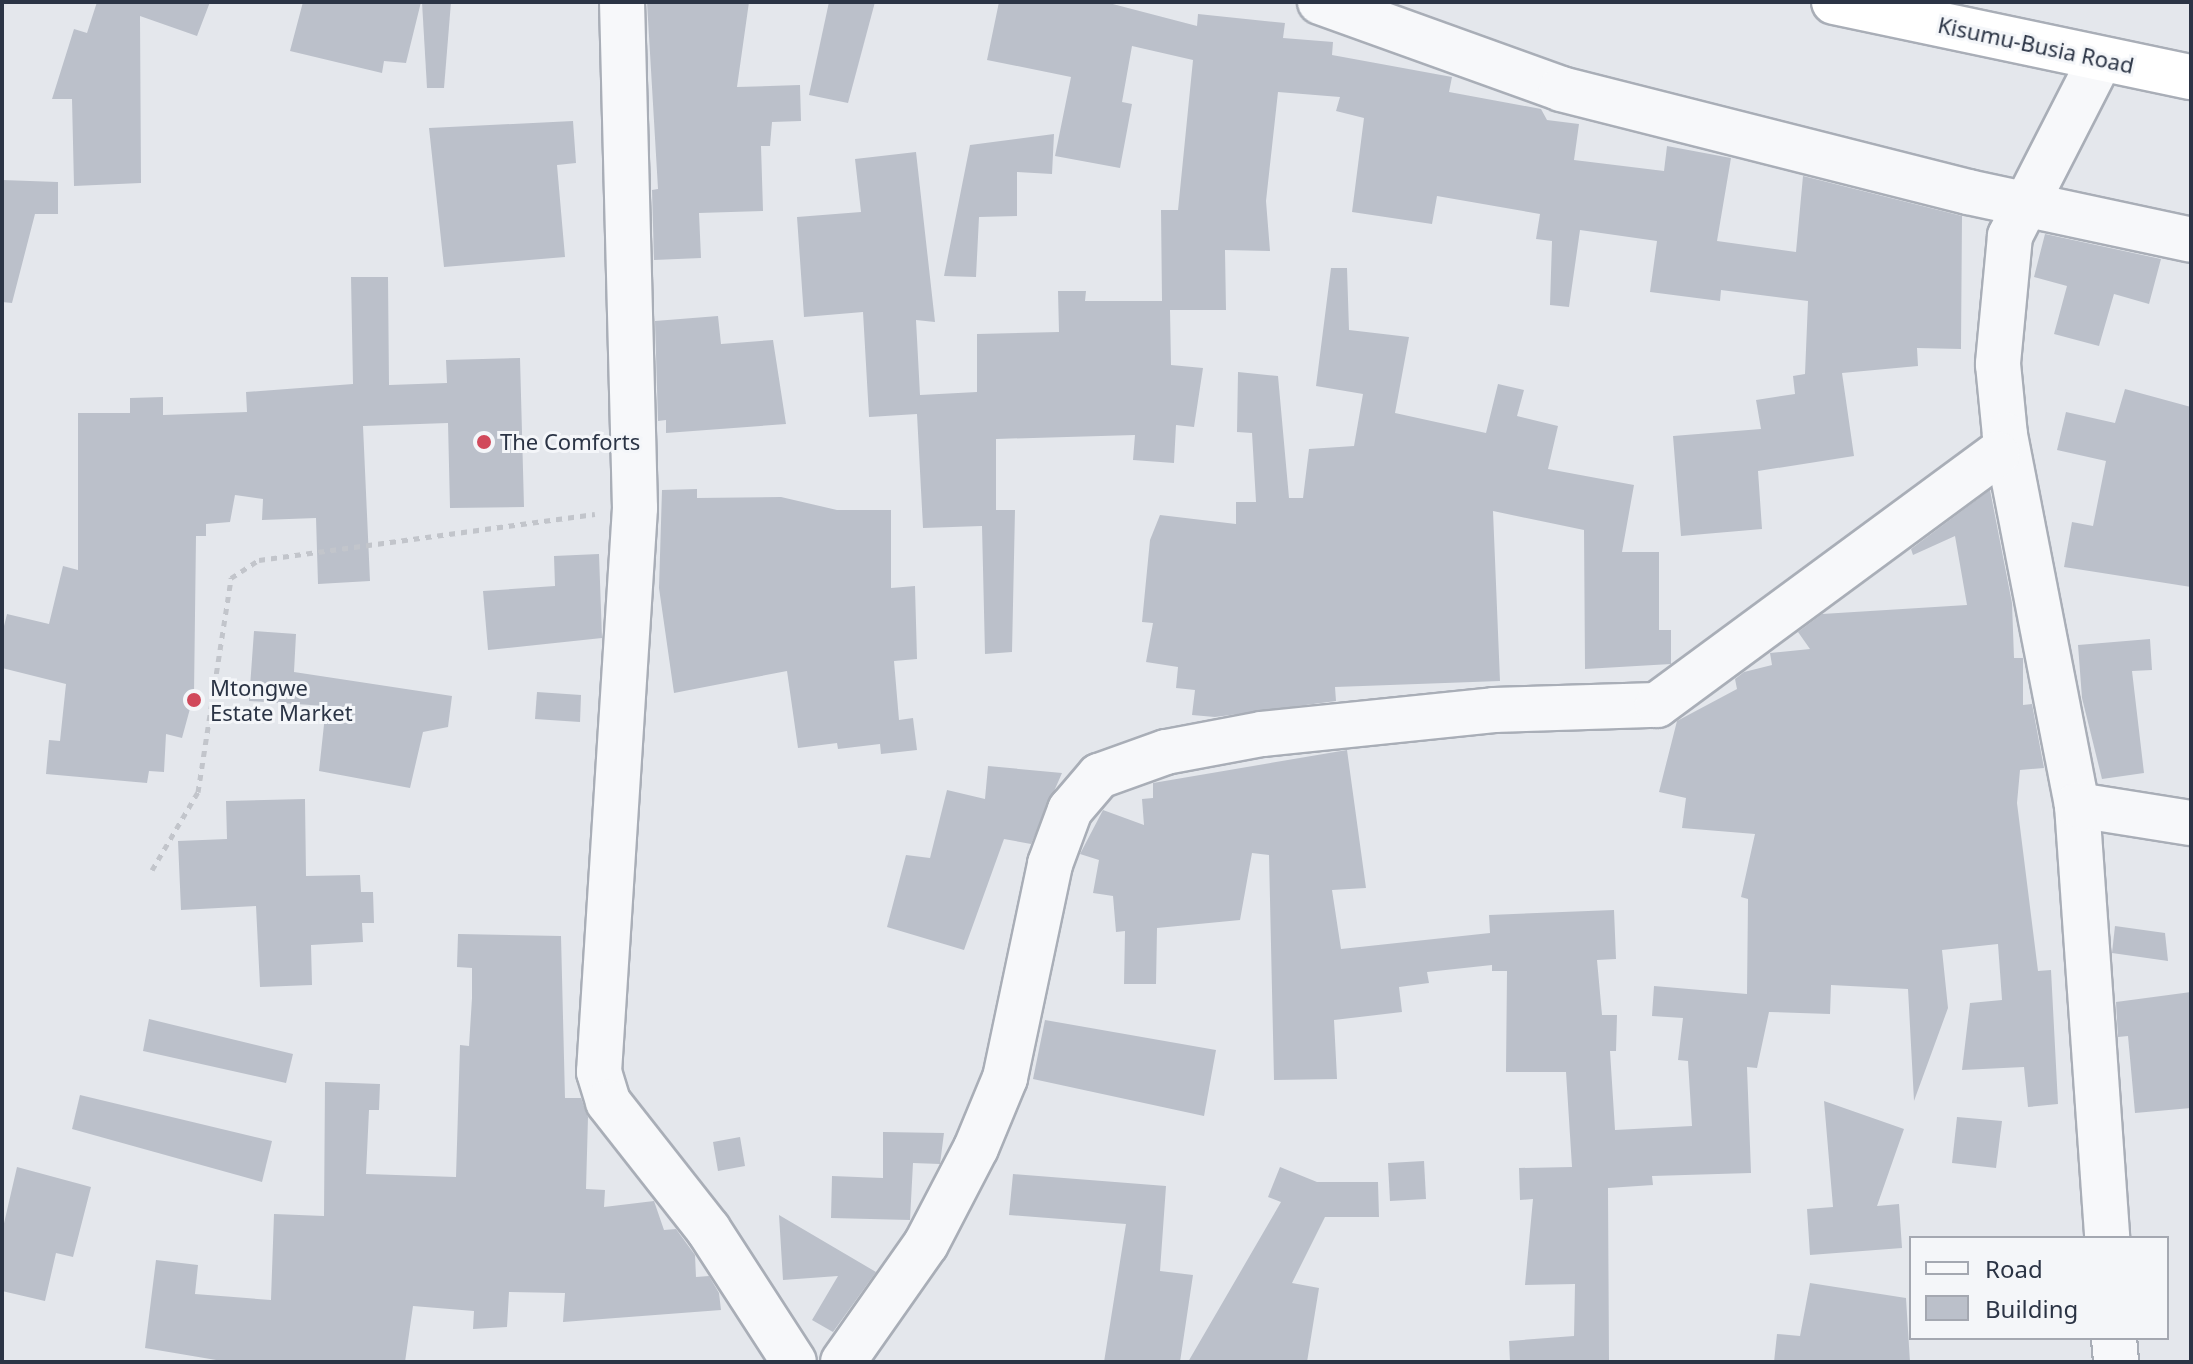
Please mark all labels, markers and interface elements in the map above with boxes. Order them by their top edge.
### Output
street label: Kisumu-Busia Road [1936,11,2136,79]
place label: The Comforts [500,429,640,455]
marker: The Comforts [475,433,493,451]
place label: Mtongwe Estate Market [210,674,353,726]
marker: Mtongwe Estate Market [185,691,203,709]
legend [1909,1236,2169,1340]
text: Road [1985,1252,2043,1285]
text: Building [1985,1292,2078,1325]

